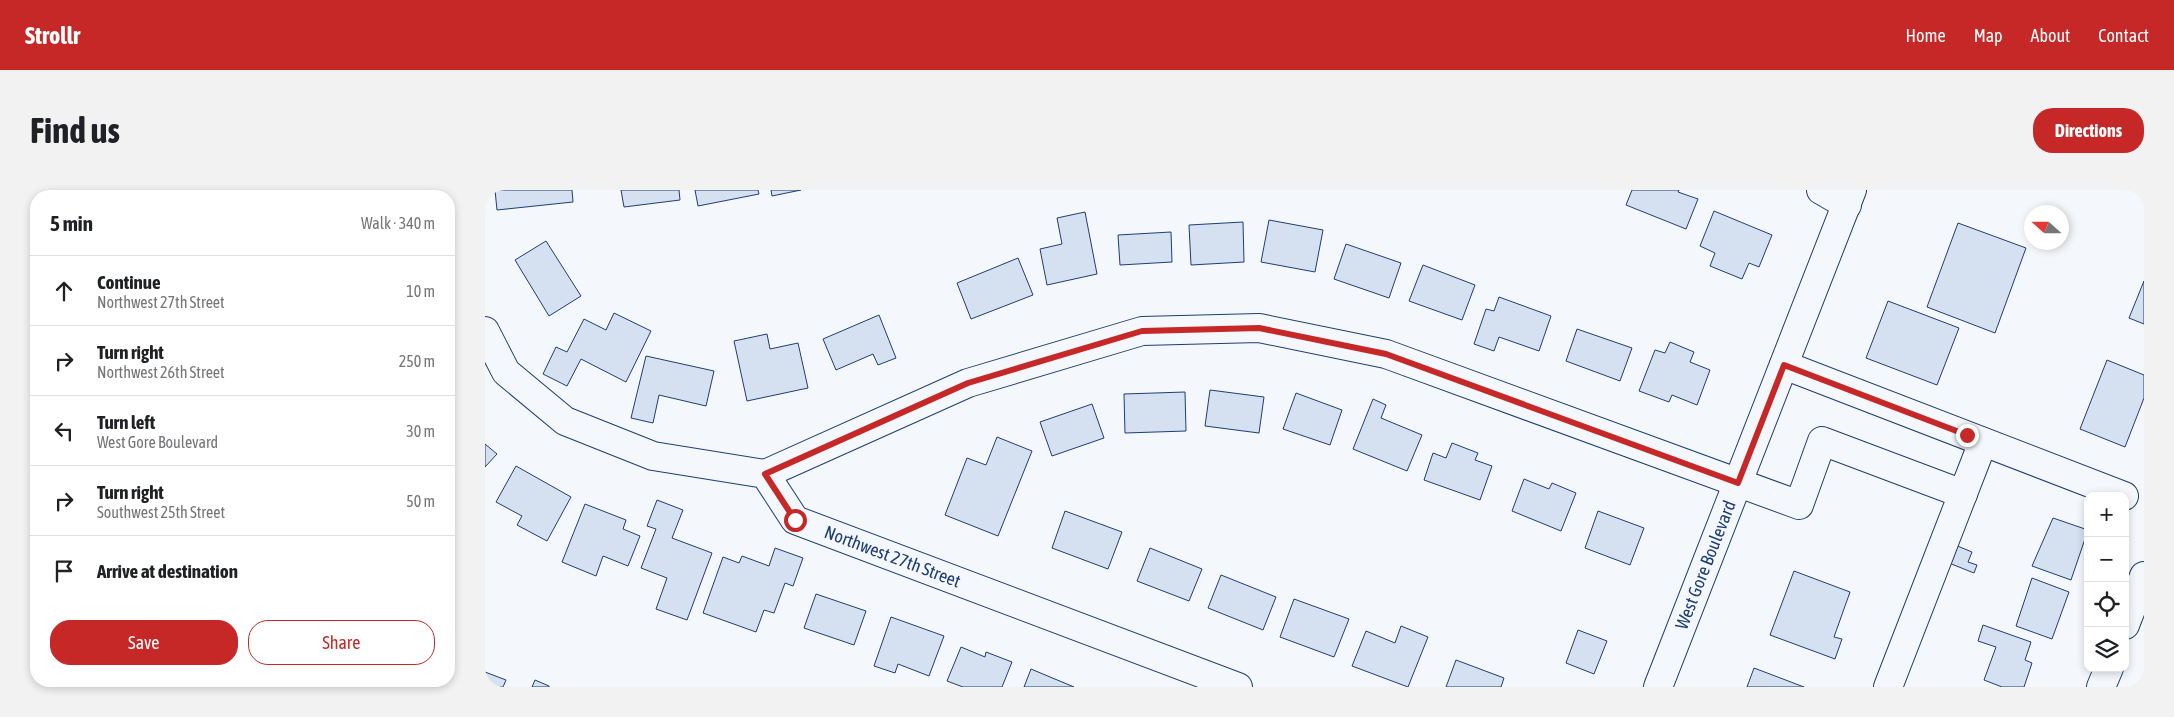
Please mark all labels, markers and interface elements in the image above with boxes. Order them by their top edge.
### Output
text: Strollr [25,22,80,49]
text: Home [1906,25,1946,46]
text: Map [1974,25,2003,46]
text: About [2031,25,2070,46]
text: Contact [2098,25,2149,46]
button: Directions [2033,108,2144,153]
text: Find us [30,110,120,150]
north arrow [2024,205,2069,250]
text: 5 min [50,211,93,235]
text: Walk · 340 m [361,214,435,232]
text: Continue [97,271,161,293]
icon: ahead [50,277,78,305]
text: 10 m [406,282,435,300]
text: Northwest 27th Street [97,293,225,311]
text: Turn right [97,341,164,363]
icon: right [50,347,78,375]
text: 250 m [399,352,435,370]
text: Northwest 26th Street [97,363,225,381]
text: Turn left [97,411,155,433]
icon: left [50,417,78,445]
text: 30 m [406,422,435,440]
route end [1956,424,1979,447]
text: West Gore Boulevard [97,433,218,451]
text: Turn right [97,481,164,503]
icon: right [50,487,78,515]
text: 50 m [406,492,435,510]
map controls [2084,492,2129,672]
button: + [2084,492,2129,537]
street label: West Gore Boulevard [1671,497,1740,632]
text: Southwest 25th Street [97,503,225,521]
route start [784,509,807,532]
street label: Northwest 27th Street [822,521,964,591]
button: − [2084,537,2129,582]
icon: arrive [50,557,78,585]
text: Arrive at destination [97,560,238,582]
button: locate [2084,582,2129,627]
button: Save [50,620,238,665]
button: Share [248,620,435,665]
button: layers [2084,627,2129,672]

